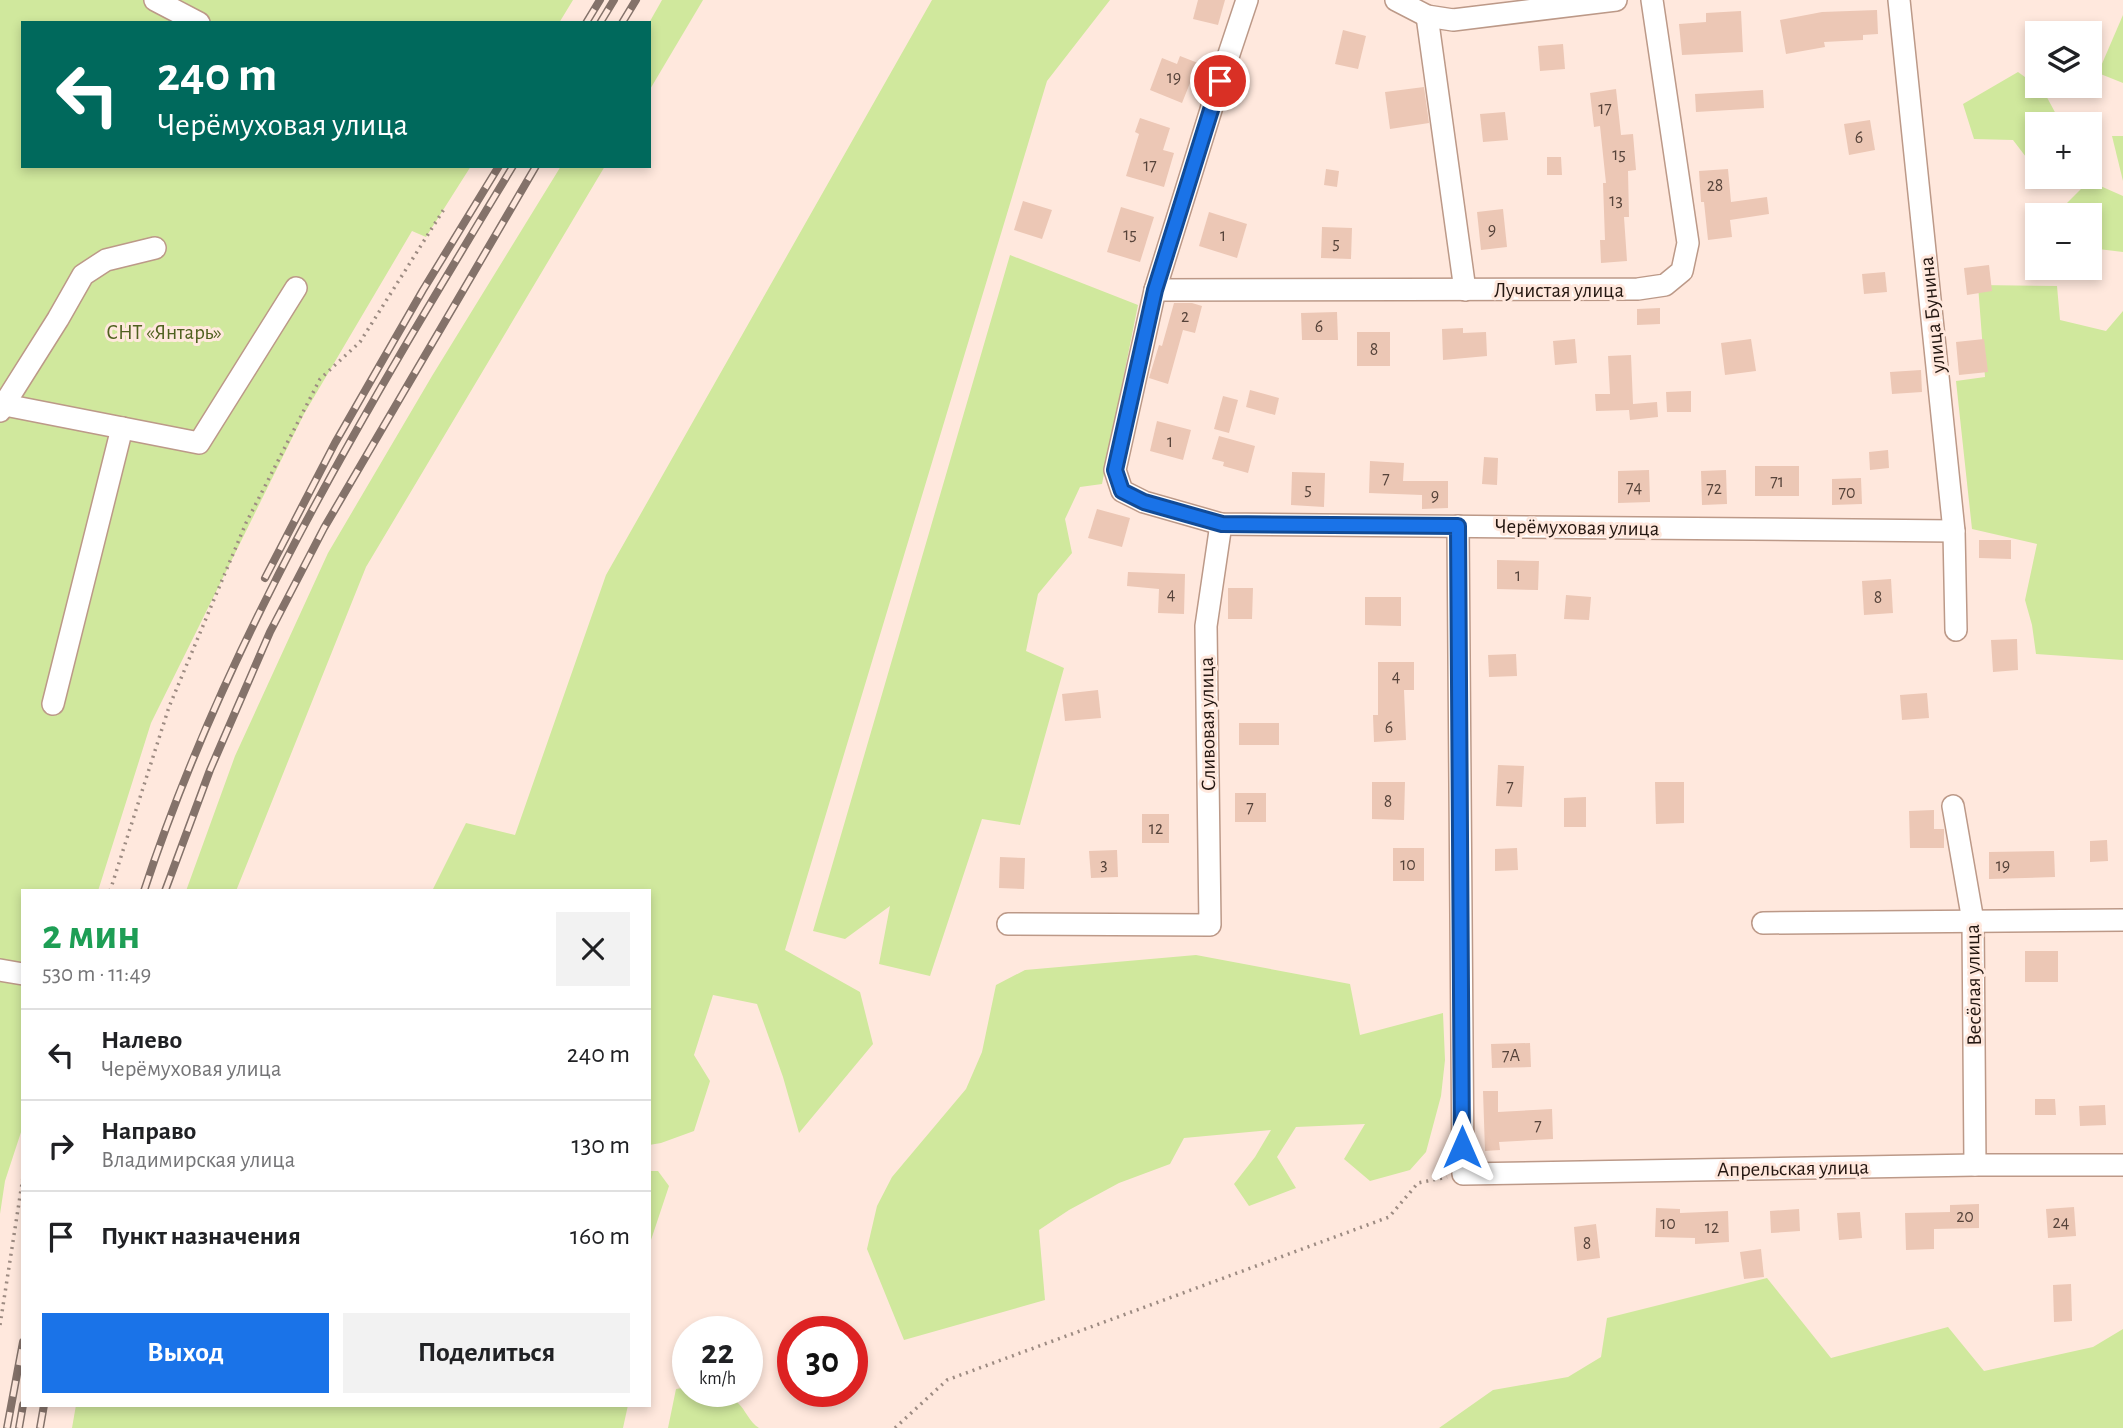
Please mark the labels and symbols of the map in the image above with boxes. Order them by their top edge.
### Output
pin [1190,51,1250,111]
house number: 19 [1167,69,1181,87]
house number: 17 [1598,100,1612,118]
house number: 6 [1855,129,1863,147]
house number: 15 [1612,146,1626,164]
house number: 17 [1143,157,1157,175]
house number: 28 [1707,177,1723,195]
house number: 13 [1609,192,1623,210]
house number: 9 [1488,221,1496,239]
house number: 15 [1123,226,1137,244]
house number: 1 [1220,227,1226,245]
house number: 5 [1332,235,1340,253]
street label: улица Бунина [1916,255,1949,375]
street label: Лучистая улица [1494,280,1624,301]
house number: 2 [1181,308,1189,326]
house number: 6 [1315,318,1323,336]
park label: СНТ «Янтарь» [106,322,222,343]
house number: 8 [1370,341,1378,359]
house number: 1 [1167,433,1173,451]
house number: 7 [1382,470,1390,488]
house number: 71 [1770,473,1784,491]
house number: 74 [1626,479,1642,497]
house number: 72 [1706,480,1722,498]
house number: 5 [1304,481,1312,499]
house number: 70 [1838,484,1856,502]
house number: 9 [1431,487,1439,505]
street label: Черёмуховая улица [1494,516,1660,539]
house number: 1 [1515,567,1521,585]
house number: 4 [1167,586,1176,604]
house number: 8 [1874,589,1882,607]
street label: Сливовая улица [1196,656,1219,791]
house number: 4 [1392,668,1401,686]
house number: 6 [1385,719,1393,737]
house number: 7 [1506,778,1514,796]
house number: 8 [1384,793,1392,811]
house number: 7 [1246,799,1254,817]
house number: 12 [1149,820,1163,838]
house number: 3 [1100,856,1108,874]
house number: 10 [1400,856,1416,874]
house number: 19 [1996,857,2010,875]
street label: Весёлая улица [1962,923,1985,1046]
house number: 7А [1502,1047,1520,1065]
position arrow [1425,1110,1499,1184]
house number: 7 [1534,1117,1542,1135]
street label: Апрельская улица [1717,1157,1870,1180]
house number: 20 [1956,1208,1974,1226]
house number: 24 [2053,1214,2070,1232]
house number: 10 [1660,1215,1676,1233]
house number: 12 [1705,1219,1719,1237]
house number: 8 [1583,1235,1591,1253]
speed limit sign: 30 [777,1316,868,1407]

